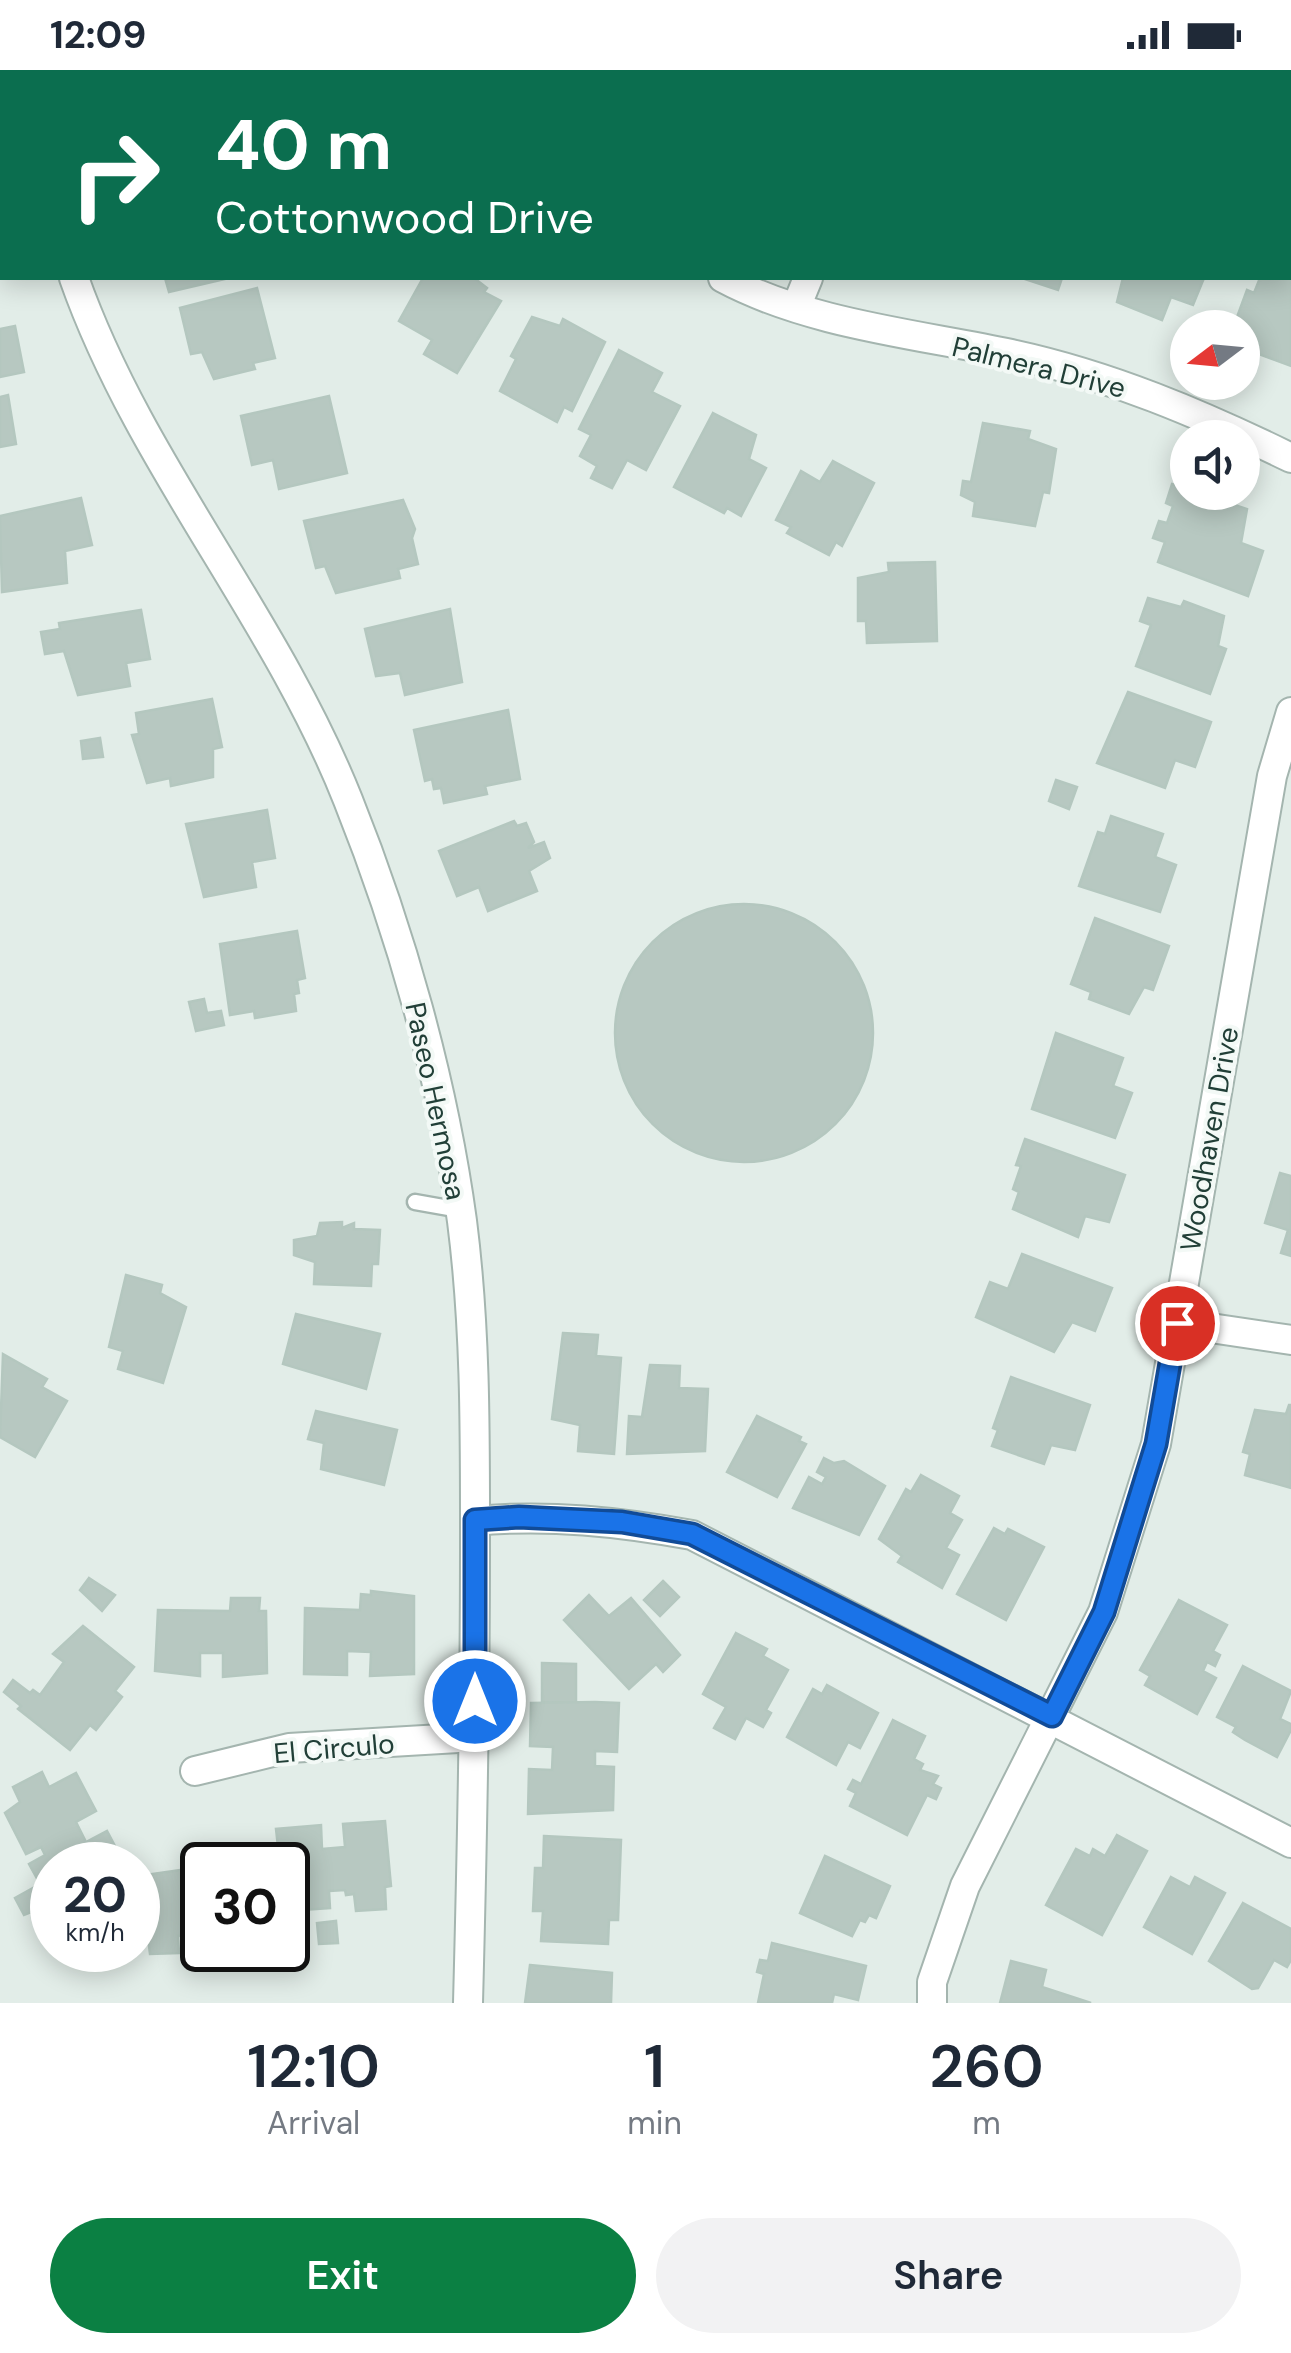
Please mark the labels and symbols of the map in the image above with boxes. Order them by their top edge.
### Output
north arrow [1170,310,1260,400]
street label: Palmera Drive [948,328,1129,407]
street label: Paseo Hermosa [397,999,475,1203]
street label: Woodhaven Drive [1172,1024,1247,1254]
pin [1135,1281,1220,1366]
position arrow [423,1649,527,1753]
street label: El Circulo [272,1725,396,1772]
speed limit sign: 30 [180,1842,310,1972]

